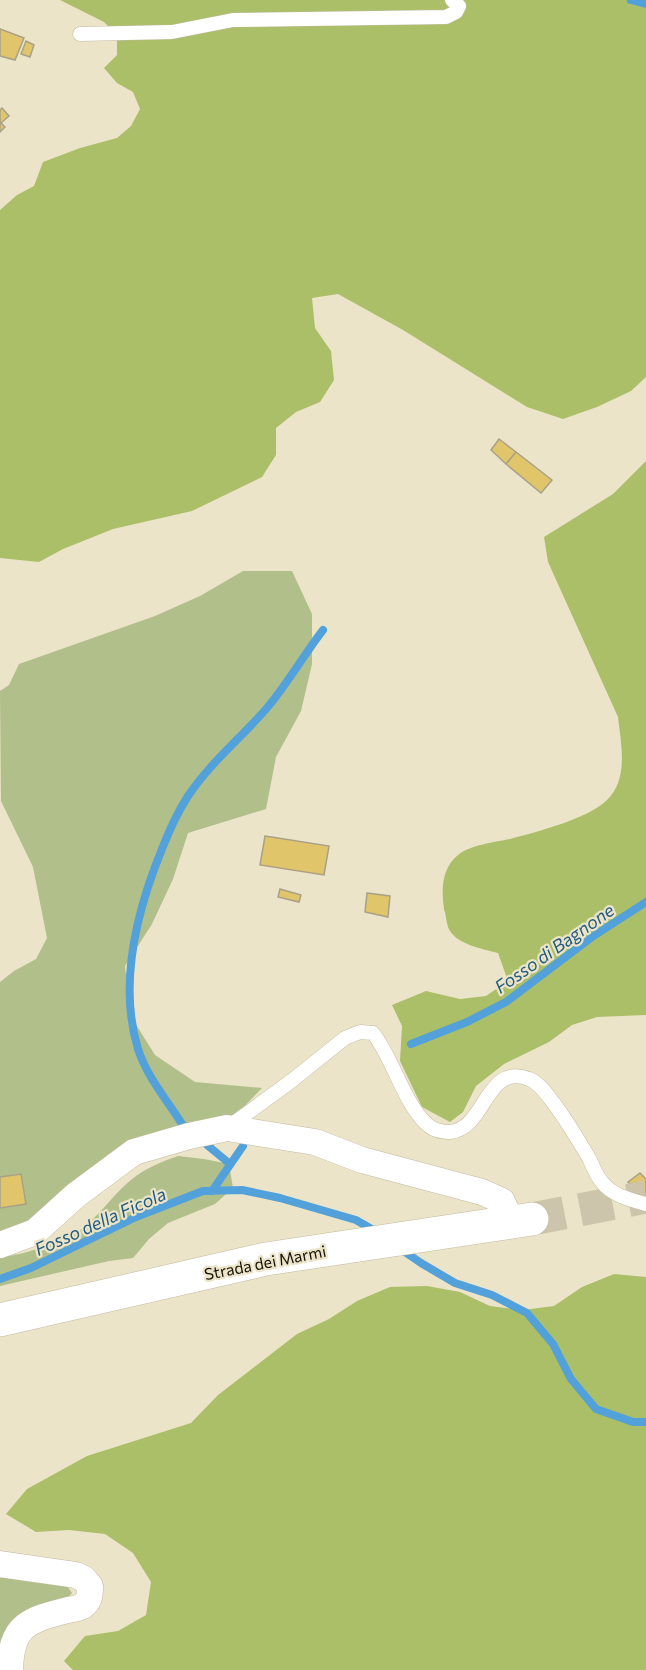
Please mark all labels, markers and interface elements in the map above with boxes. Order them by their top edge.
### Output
water label: Fosso di Bagnone [490,898,619,998]
water label: Fosso della Ficola [31,1182,169,1260]
street label: Strada dei Marmi [202,1241,328,1283]

